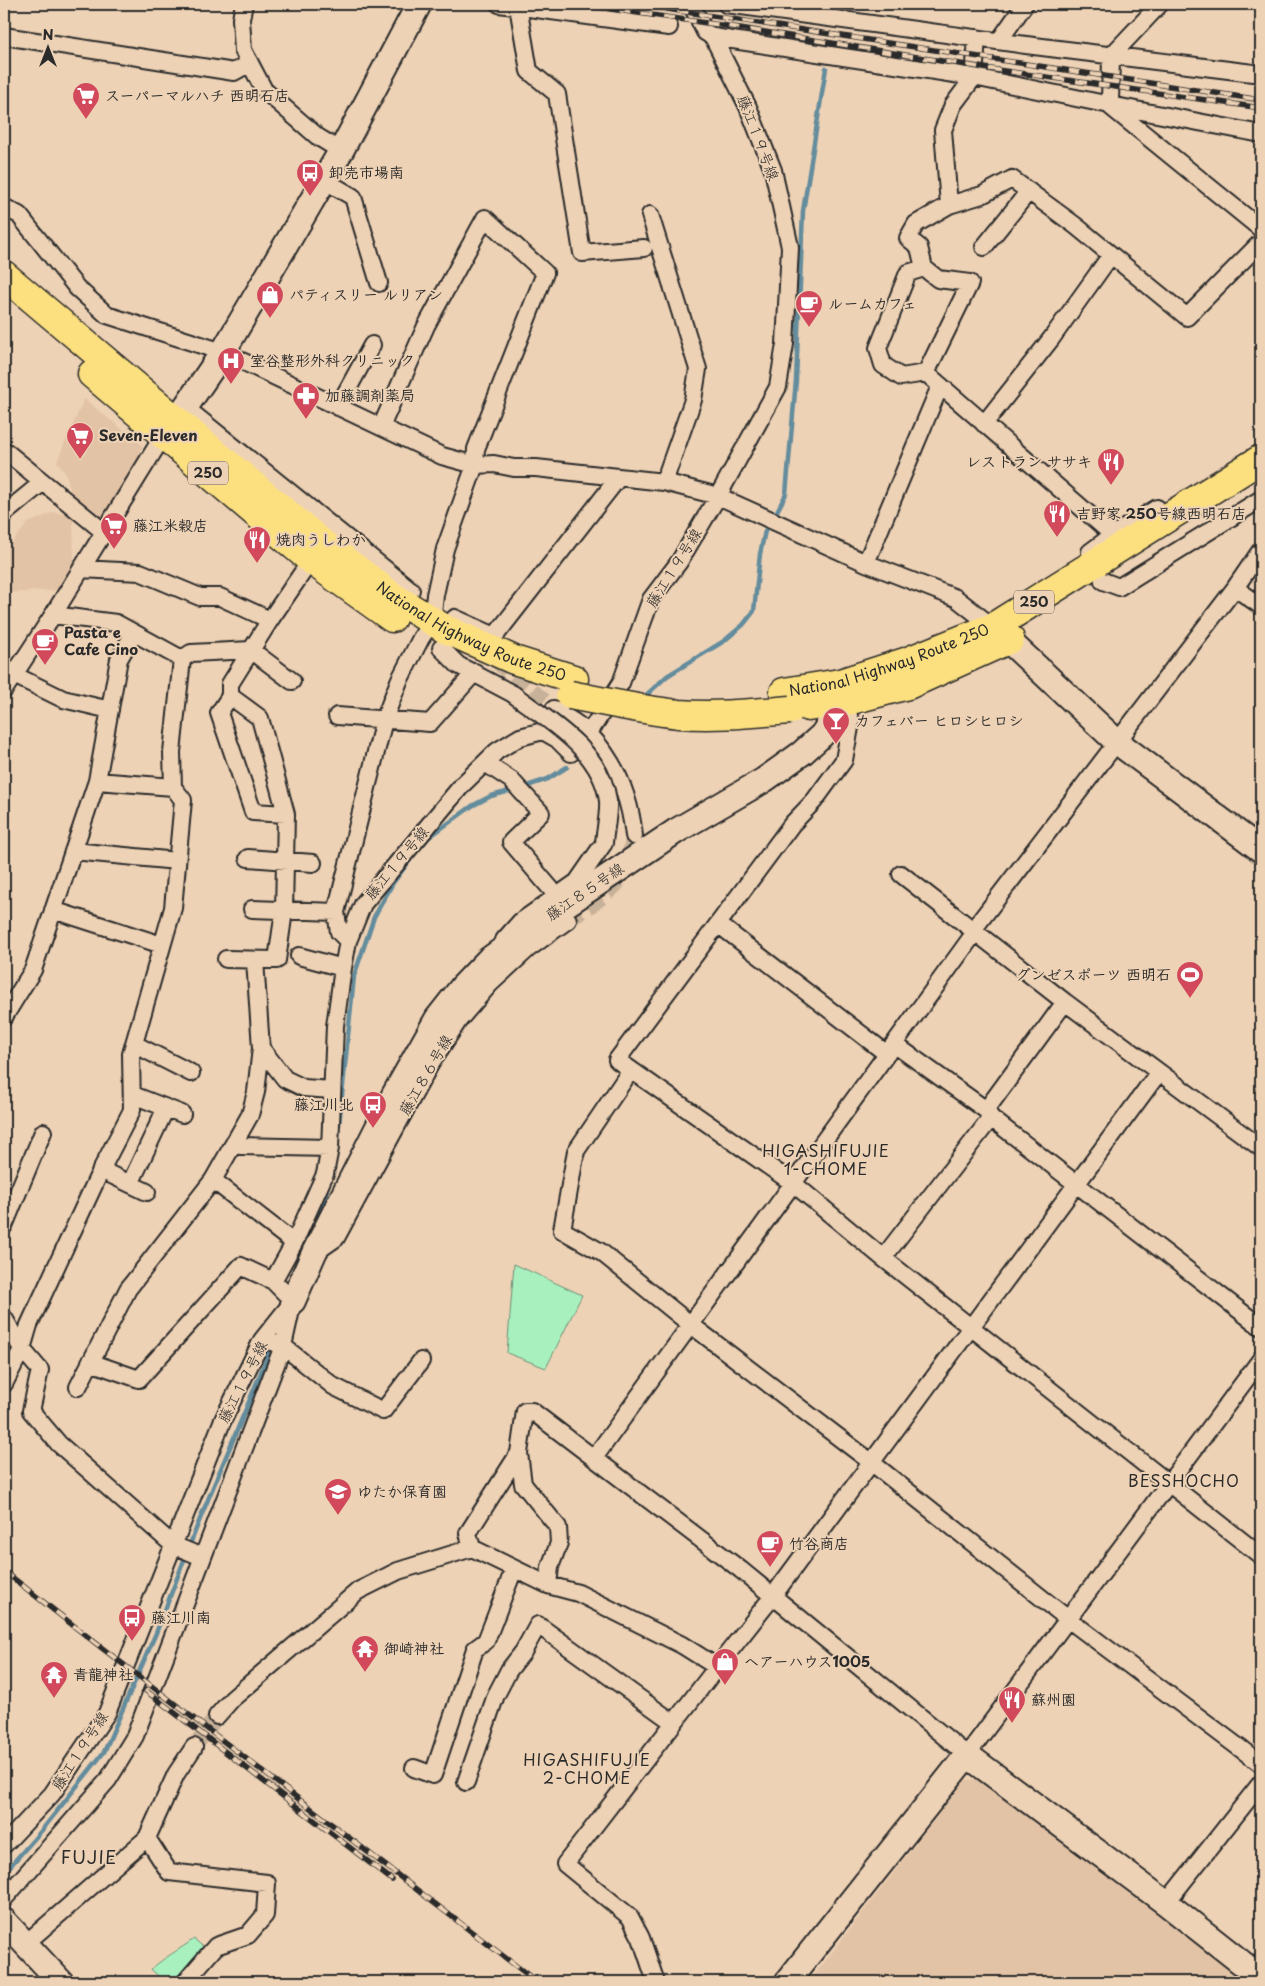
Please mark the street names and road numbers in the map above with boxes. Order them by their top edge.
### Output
street label: 藤江１９号線 [733,91,786,184]
road number: 250 [188,462,228,484]
street label: 藤江１９号線 [639,523,706,611]
street label: National Highway Route 250 [372,575,569,686]
road number: 250 [1014,590,1054,614]
street label: National Highway Route 250 [787,617,992,701]
street label: 藤江１９号線 [358,820,434,904]
street label: 藤江８５号線 [540,856,628,925]
street label: 藤江８６号線 [392,1030,457,1119]
street label: 藤江１９号線 [211,1336,272,1427]
street label: 藤江１９号線 [45,1706,113,1794]

